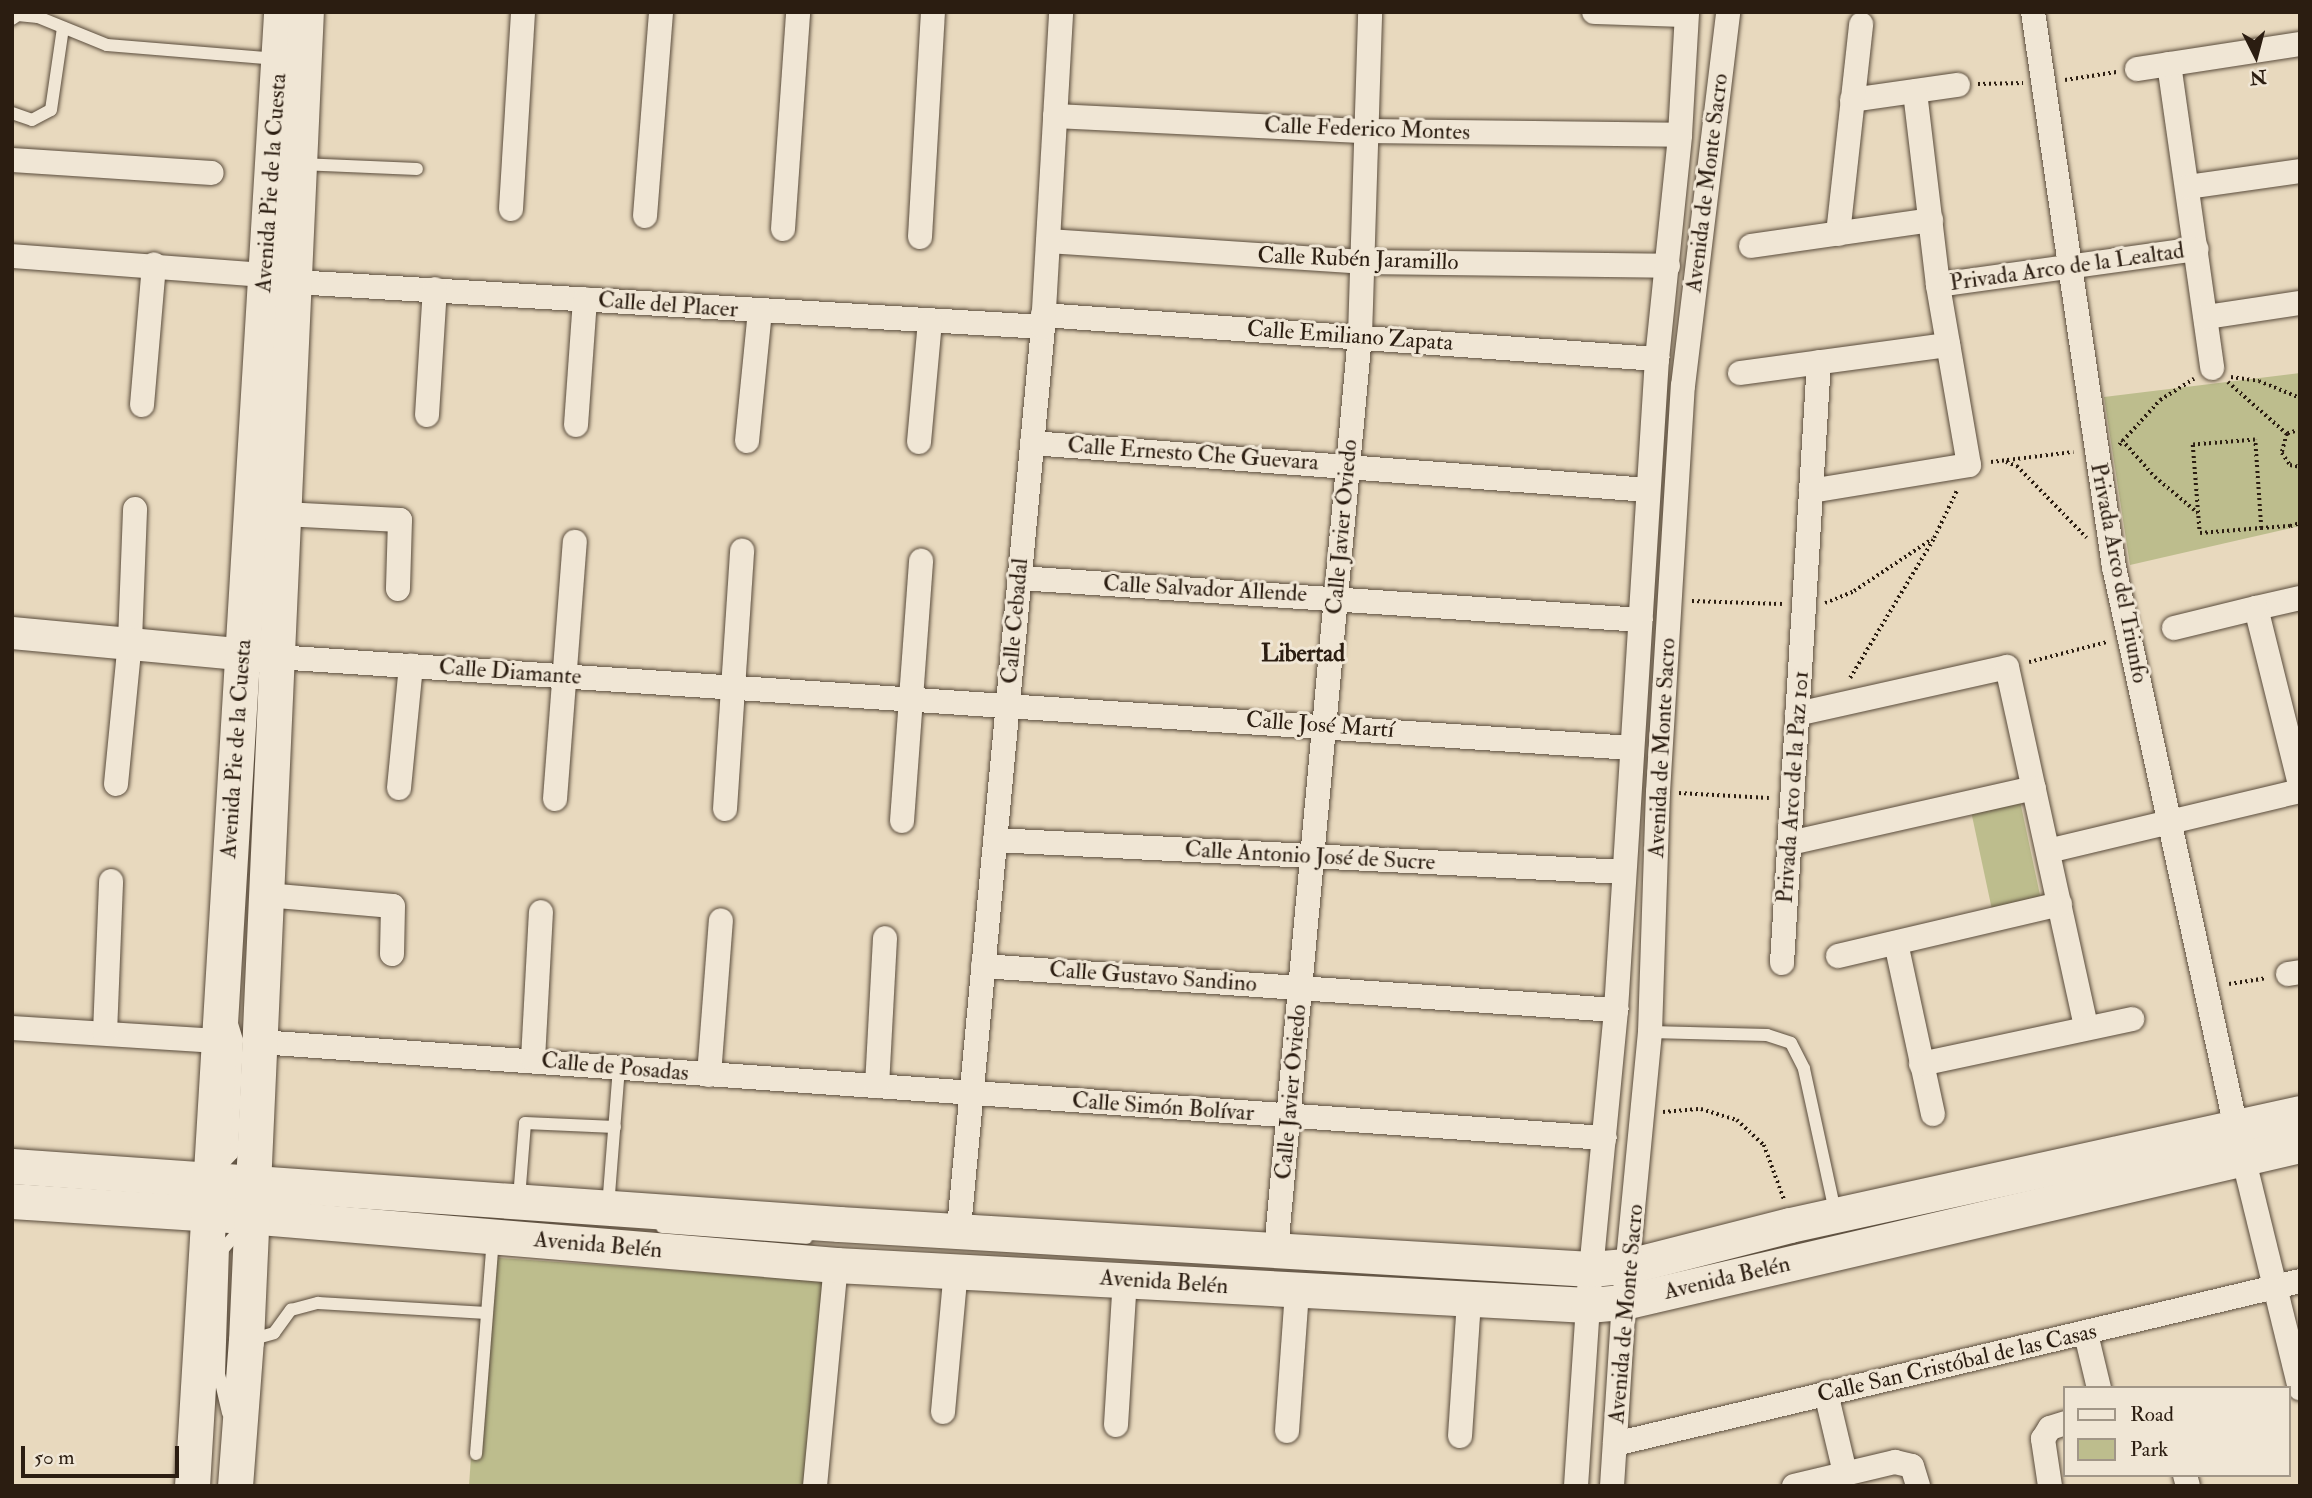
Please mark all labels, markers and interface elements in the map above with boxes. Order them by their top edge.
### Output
north arrow [2221,21,2291,91]
text: N [2248,64,2268,90]
street label: Avenida Pie de la Cuesta [250,72,292,294]
street label: Avenida de Monte Sacro [1680,72,1734,294]
street label: Calle Federico Montes [1264,112,1470,146]
street label: Privada Arco de la Lealtad [1948,237,2186,297]
street label: Calle Rubén Jaramillo [1257,242,1459,276]
street label: Calle del Placer [597,286,739,324]
street label: Calle Emiliano Zapata [1246,315,1454,357]
street label: Calle Ernesto Che Guevara [1067,431,1319,477]
street label: Calle Javier Oviedo [1321,438,1363,616]
street label: Privada Arco del Triunfo [2084,460,2154,686]
street label: Calle Cebadal [996,557,1034,685]
street label: Calle Salvador Allende [1102,570,1308,608]
street label: Avenida de Monte Sacro [1642,637,1682,859]
street label: Avenida Pie de la Cuesta [215,638,257,860]
district label: Libertad [1261,640,1345,668]
street label: Calle Diamante [438,653,582,691]
street label: Privada Arco de la Paz 101 [1771,670,1815,904]
street label: Calle José Martí [1245,706,1395,744]
street label: Calle Antonio José de Sucre [1184,836,1436,876]
street label: Calle Gustavo Sandino [1048,956,1258,998]
street label: Calle Javier Oviedo [1270,1003,1312,1181]
street label: Calle de Posadas [540,1047,690,1087]
street label: Calle Simón Bolívar [1071,1087,1255,1127]
street label: Avenida de Monte Sacro [1603,1203,1649,1425]
street label: Avenida Belén [533,1226,663,1264]
street label: Avenida Belén [1661,1250,1793,1306]
street label: Avenida Belén [1099,1264,1229,1300]
street label: Calle San Cristóbal de las Casas [1815,1317,2099,1409]
legend [2064,1386,2291,1477]
text: Road [2130,1401,2174,1428]
scale bar [24,1432,182,1476]
text: Park [2130,1436,2168,1463]
text: 50 m [34,1444,75,1471]

